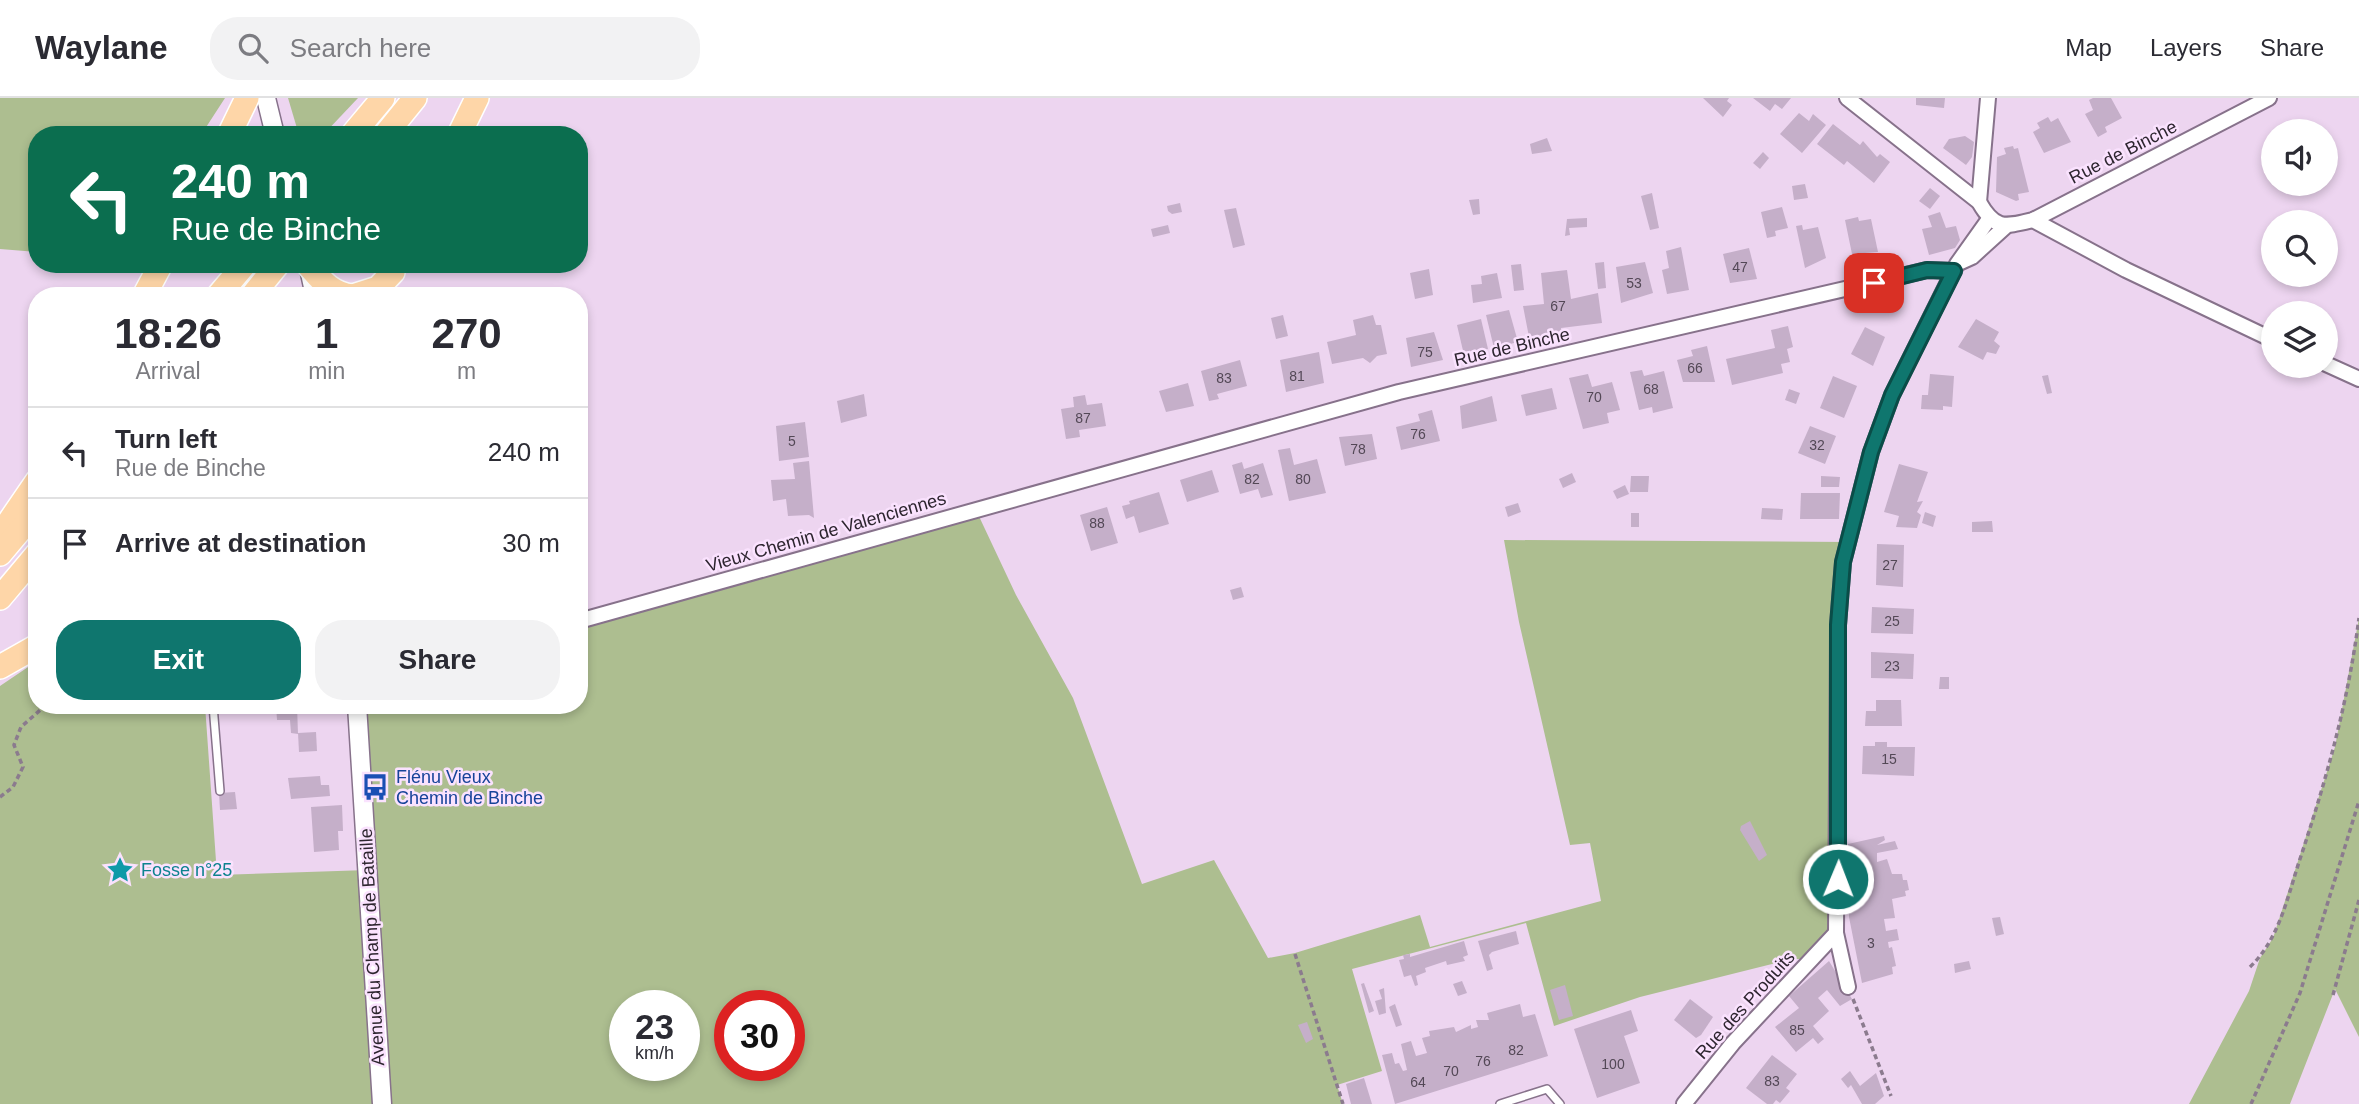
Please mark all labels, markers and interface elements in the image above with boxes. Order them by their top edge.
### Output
search box [210,17,700,80]
text: Waylane [35,29,168,66]
icon: search [234,29,272,67]
text: Search here [290,33,431,63]
text: Map [2065,34,2112,61]
text: Layers [2150,34,2222,61]
text: Share [2260,34,2324,61]
street label: Rue de Binche [2066,116,2180,188]
map controls [2261,119,2338,378]
button: sound [2261,119,2338,196]
icon: left [56,154,147,245]
text: 240 m [171,154,310,208]
button: search [2261,210,2338,287]
text: Rue de Binche [171,211,381,247]
pin [1844,253,1904,313]
house number: 47 [1732,259,1748,275]
icon: arrive [1855,264,1893,302]
house number: 53 [1626,275,1642,291]
house number: 67 [1550,298,1566,314]
button: layers [2261,301,2338,378]
text: 18:26 [114,310,222,357]
text: 1 [315,310,338,357]
text: 270 [432,310,502,357]
street label: Rue de Binche [1452,324,1572,370]
house number: 75 [1417,344,1433,360]
text: Arrival [135,358,201,384]
text: min [308,358,345,384]
text: m [457,358,476,384]
house number: 66 [1687,360,1703,376]
house number: 81 [1289,368,1305,384]
house number: 83 [1216,370,1232,386]
house number: 68 [1643,381,1659,397]
house number: 70 [1586,389,1602,405]
house number: 87 [1075,410,1091,426]
text: Turn left [115,424,217,454]
house number: 76 [1410,426,1426,442]
house number: 5 [788,433,796,449]
icon: left [56,434,94,472]
text: 240 m [488,437,560,467]
house number: 32 [1809,437,1825,453]
house number: 78 [1350,441,1366,457]
text: Rue de Binche [115,455,266,481]
house number: 82 [1244,471,1260,487]
house number: 80 [1295,471,1311,487]
street label: Vieux Chemin de Valenciennes [704,488,948,576]
house number: 88 [1089,515,1105,531]
icon: arrive [56,525,94,563]
text: Arrive at destination [115,528,366,558]
text: 30 m [502,528,560,558]
house number: 27 [1882,557,1898,573]
house number: 25 [1884,613,1900,629]
button: Exit [56,620,301,700]
button: Share [315,620,560,700]
house number: 23 [1884,658,1900,674]
house number: 15 [1881,751,1897,767]
place label: Flénu Vieux Chemin de Binche [396,767,543,808]
bus stop icon: Flénu Vieux Chemin de Binche [360,772,390,802]
street label: Avenue du Champ de Bataille [356,828,388,1066]
position arrow [1801,842,1875,916]
place icon: Fosse n°25 [105,855,135,885]
place label: Fosse n°25 [141,860,232,880]
house number: 3 [1867,935,1875,951]
street label: Rue des Produits [1691,947,1799,1063]
speed limit sign: 30 [714,990,805,1081]
text: 23 [635,1007,674,1046]
house number: 85 [1789,1022,1805,1038]
house number: 82 [1508,1042,1524,1058]
text: km/h [635,1043,674,1063]
house number: 76 [1475,1053,1491,1069]
house number: 100 [1601,1056,1625,1072]
house number: 70 [1443,1063,1459,1079]
house number: 83 [1764,1073,1780,1089]
house number: 64 [1410,1074,1426,1090]

